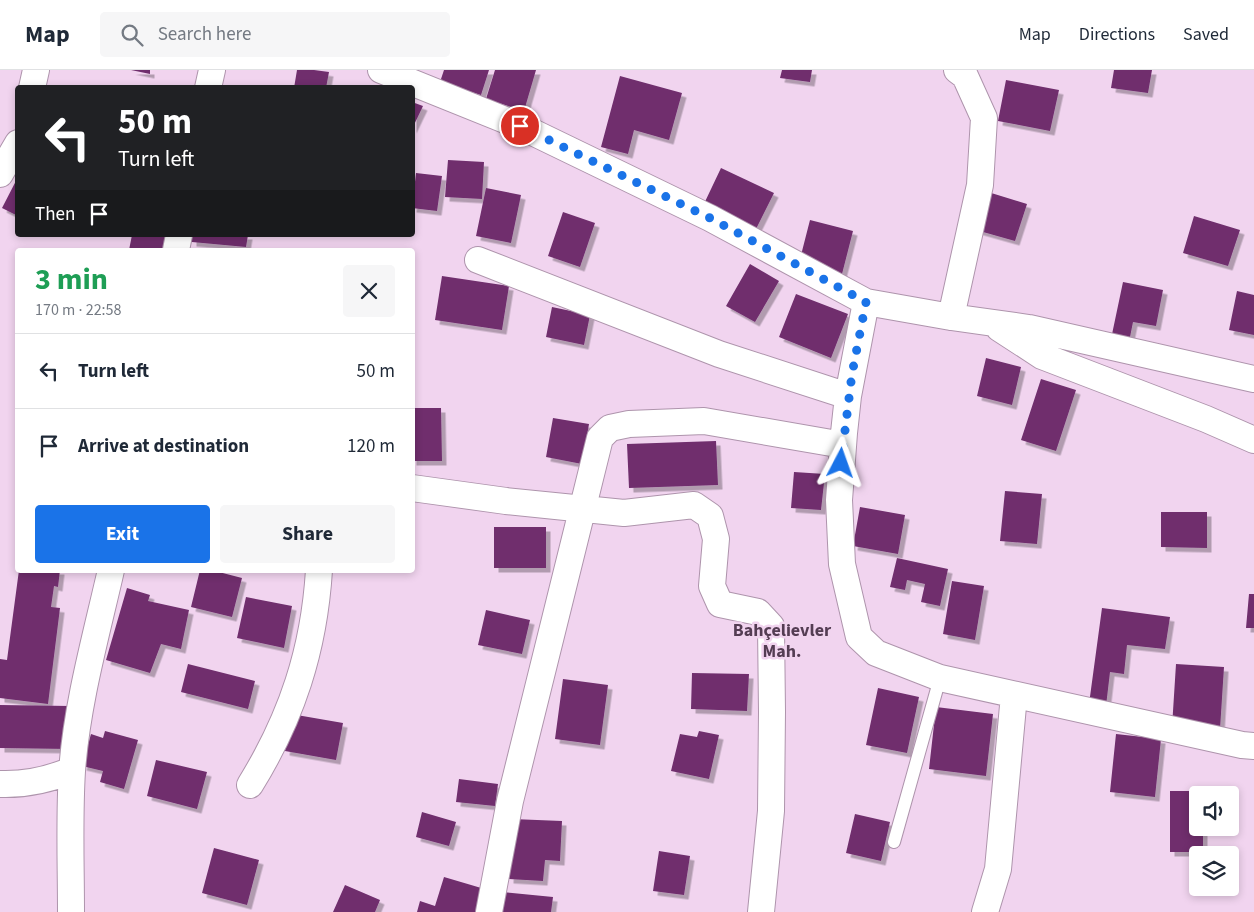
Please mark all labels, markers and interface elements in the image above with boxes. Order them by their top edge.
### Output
search box [100,12,450,57]
text: Map [25,17,70,52]
icon: search [118,21,146,49]
text: Search here [158,21,251,48]
text: Map [1019,22,1051,47]
text: Directions [1079,22,1155,47]
text: Saved [1183,22,1229,47]
text: 50 m [118,97,192,147]
icon: left [35,105,100,170]
pin [499,105,541,147]
icon: arrive [506,112,534,140]
text: Turn left [118,143,194,175]
icon: arrive [85,200,113,228]
text: Then [35,201,75,228]
text: 3 min [35,258,108,301]
button: close [343,265,395,317]
text: 170 m · 22:58 [35,299,122,321]
icon: left [35,357,63,385]
text: Turn left [78,358,149,385]
text: 50 m [357,358,395,385]
icon: arrive [35,432,63,460]
text: Arrive at destination [78,433,249,460]
text: 120 m [347,433,395,460]
position arrow [814,436,866,488]
button: Exit [35,505,210,563]
button: Share [220,505,395,563]
district label: Bahçelievler Mah. [733,618,832,664]
map controls [1189,786,1239,896]
button: sound [1189,786,1239,836]
button: layers [1189,846,1239,896]

